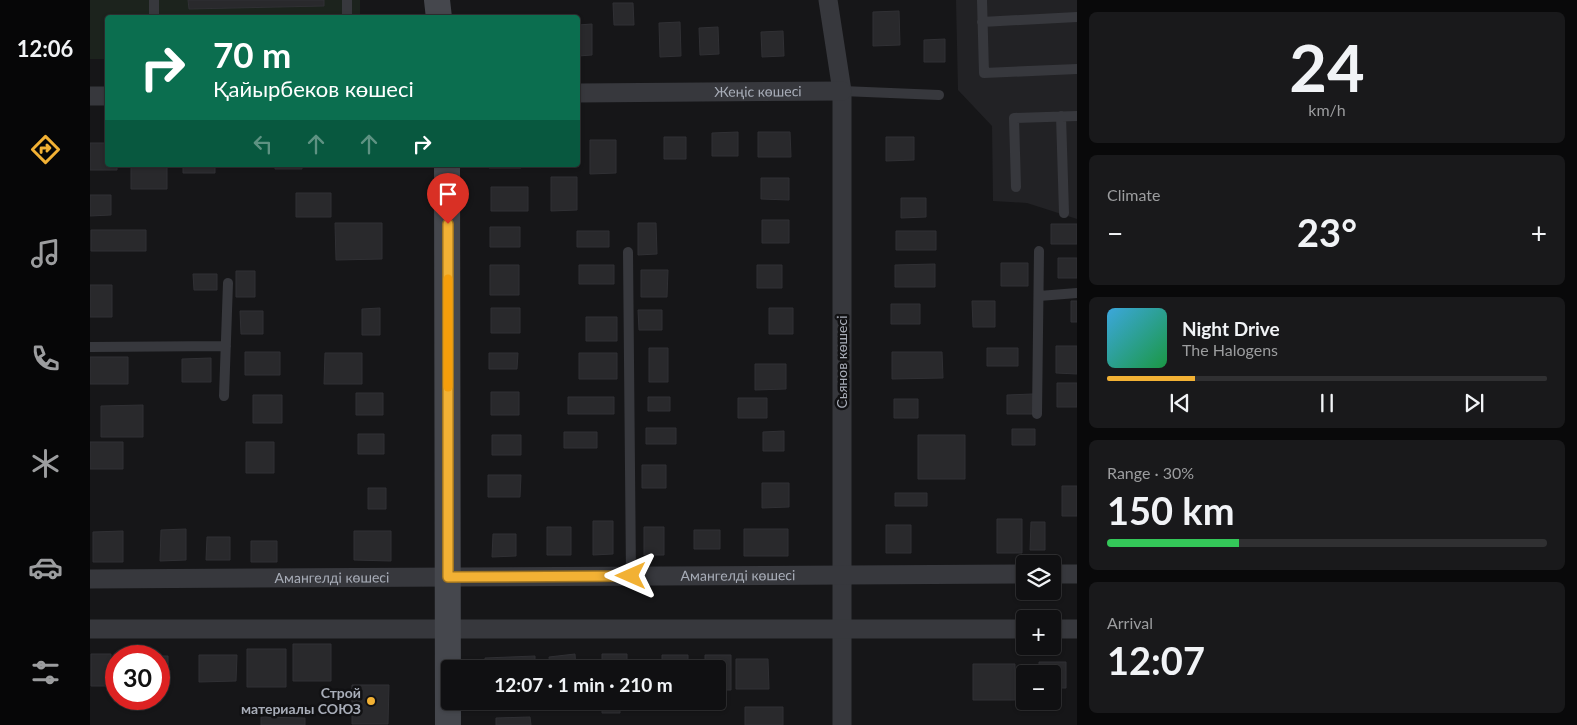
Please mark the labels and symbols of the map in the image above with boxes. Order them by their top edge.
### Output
street label: Жеңіс көшесі [714,82,802,100]
pin [427,173,469,224]
street label: Сьянов көшесі [833,315,850,409]
position arrow [604,549,656,601]
street label: Амангелді көшесі [681,566,795,584]
street label: Амангелді көшесі [275,568,389,586]
speed limit sign: 30 [105,645,170,710]
place label: Строй материалы СОЮЗ [241,684,361,717]
marker: Строй материалы СОЮЗ [365,695,377,707]

